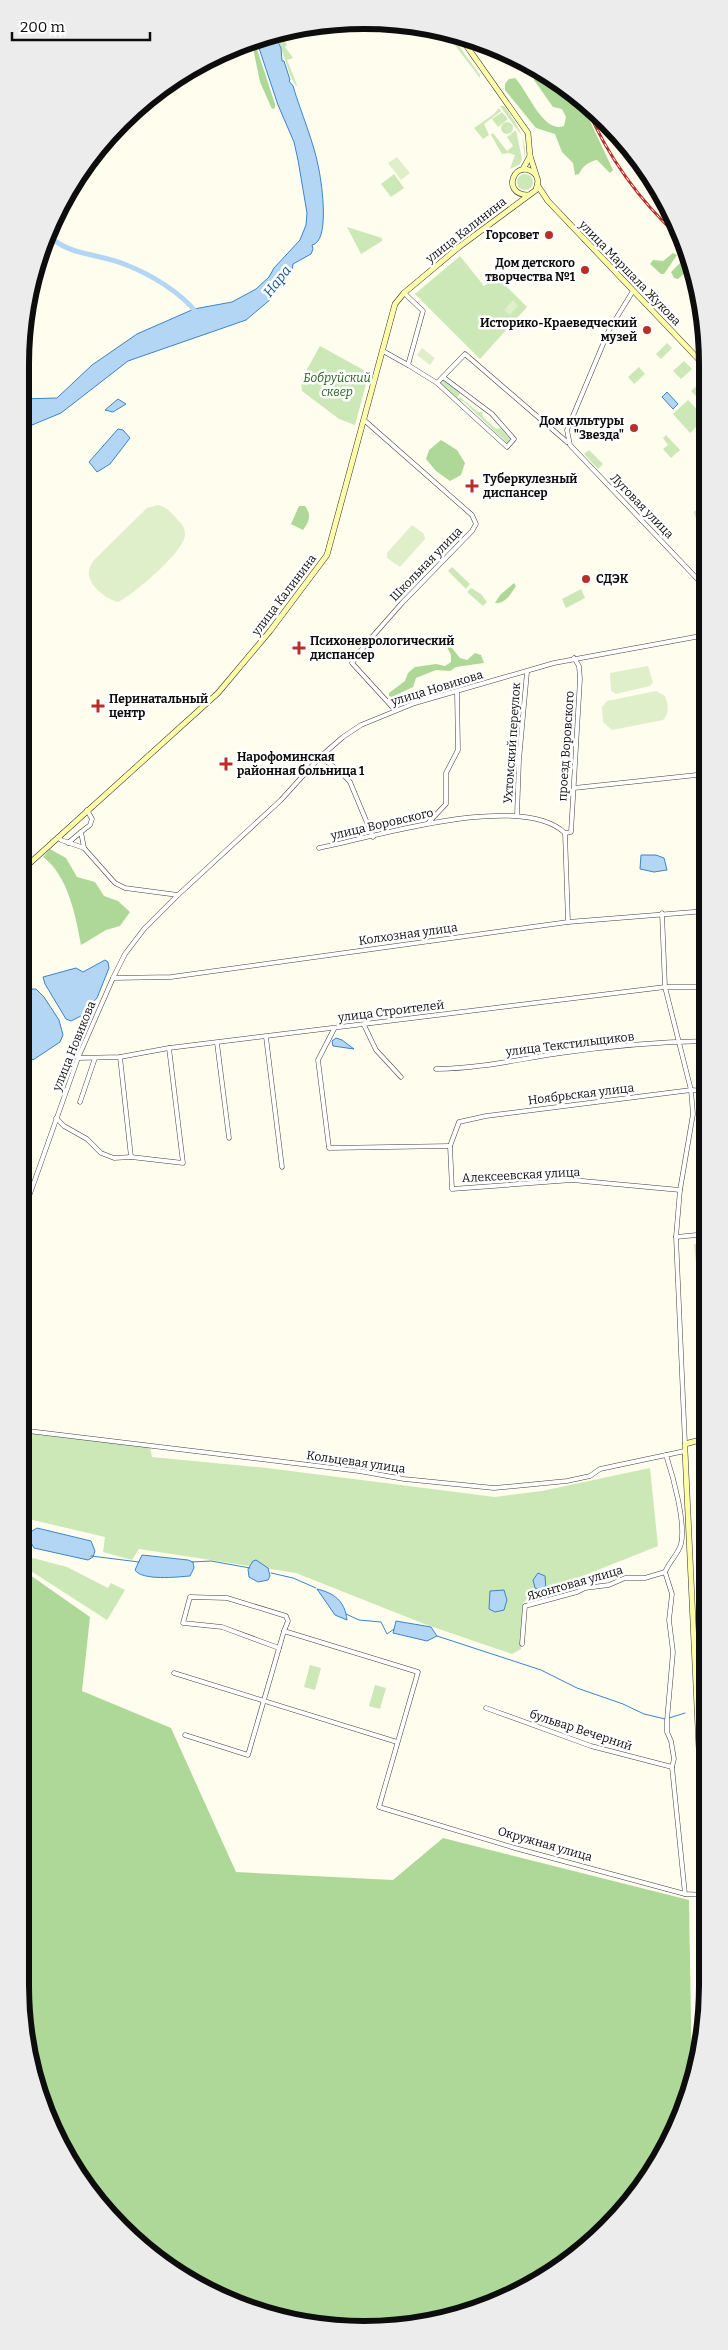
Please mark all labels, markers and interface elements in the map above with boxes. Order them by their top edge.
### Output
scale bar [12,10,150,42]
text: 200 m [20,18,65,36]
street label: улица Калинина [422,194,509,266]
street label: улица Маршала Жукова [576,217,684,329]
place label: Горсовет [486,228,539,242]
marker: Горсовет [543,229,555,241]
place label: Дом детского творчества №1 [485,256,576,284]
water label: Нара [260,262,295,300]
marker: Дом детского творчества №1 [579,264,591,276]
place label: Историко-Краеведческий музей [480,316,637,344]
marker: Историко-Краеведческий музей [641,324,653,336]
park label: Бобруйский сквер [303,371,371,399]
place label: Дом культуры "Звезда" [540,414,624,442]
marker: Дом культуры "Звезда" [628,422,640,434]
street label: Луговая улица [608,471,677,542]
place label: Туберкулезный диспансер [483,472,577,500]
marker: Туберкулезный диспансер [465,479,479,493]
street label: Школьная улица [387,524,465,604]
street label: улица Калинина [248,551,319,639]
place label: СДЭК [596,572,629,586]
marker: СДЭК [580,573,592,585]
place label: Психоневрологический диспансер [310,634,454,662]
marker: Психоневрологический диспансер [292,641,306,655]
street label: улица Новикова [388,667,485,709]
street label: Ухтомский переулок [501,682,523,804]
street label: проезд Воровского [555,690,577,802]
place label: Перинатальный центр [109,692,208,720]
marker: Перинатальный центр [91,699,105,713]
place label: Нарофоминская районная больница 1 [237,750,365,778]
marker: Нарофоминская районная больница 1 [219,757,233,771]
street label: улица Воровского [328,805,435,843]
street label: Колхозная улица [358,920,459,948]
street label: улица Строителей [336,998,445,1025]
street label: улица Новикова [49,999,99,1094]
street label: улица Текстильщиков [504,1029,635,1059]
street label: Ноябрьская улица [527,1081,635,1107]
street label: Алексеевская улица [461,1165,581,1185]
street label: Кольцевая улица [306,1448,407,1476]
street label: Яхонтовая улица [525,1563,625,1603]
street label: бульвар Вечерний [528,1707,634,1753]
street label: Окружная улица [496,1824,594,1864]

